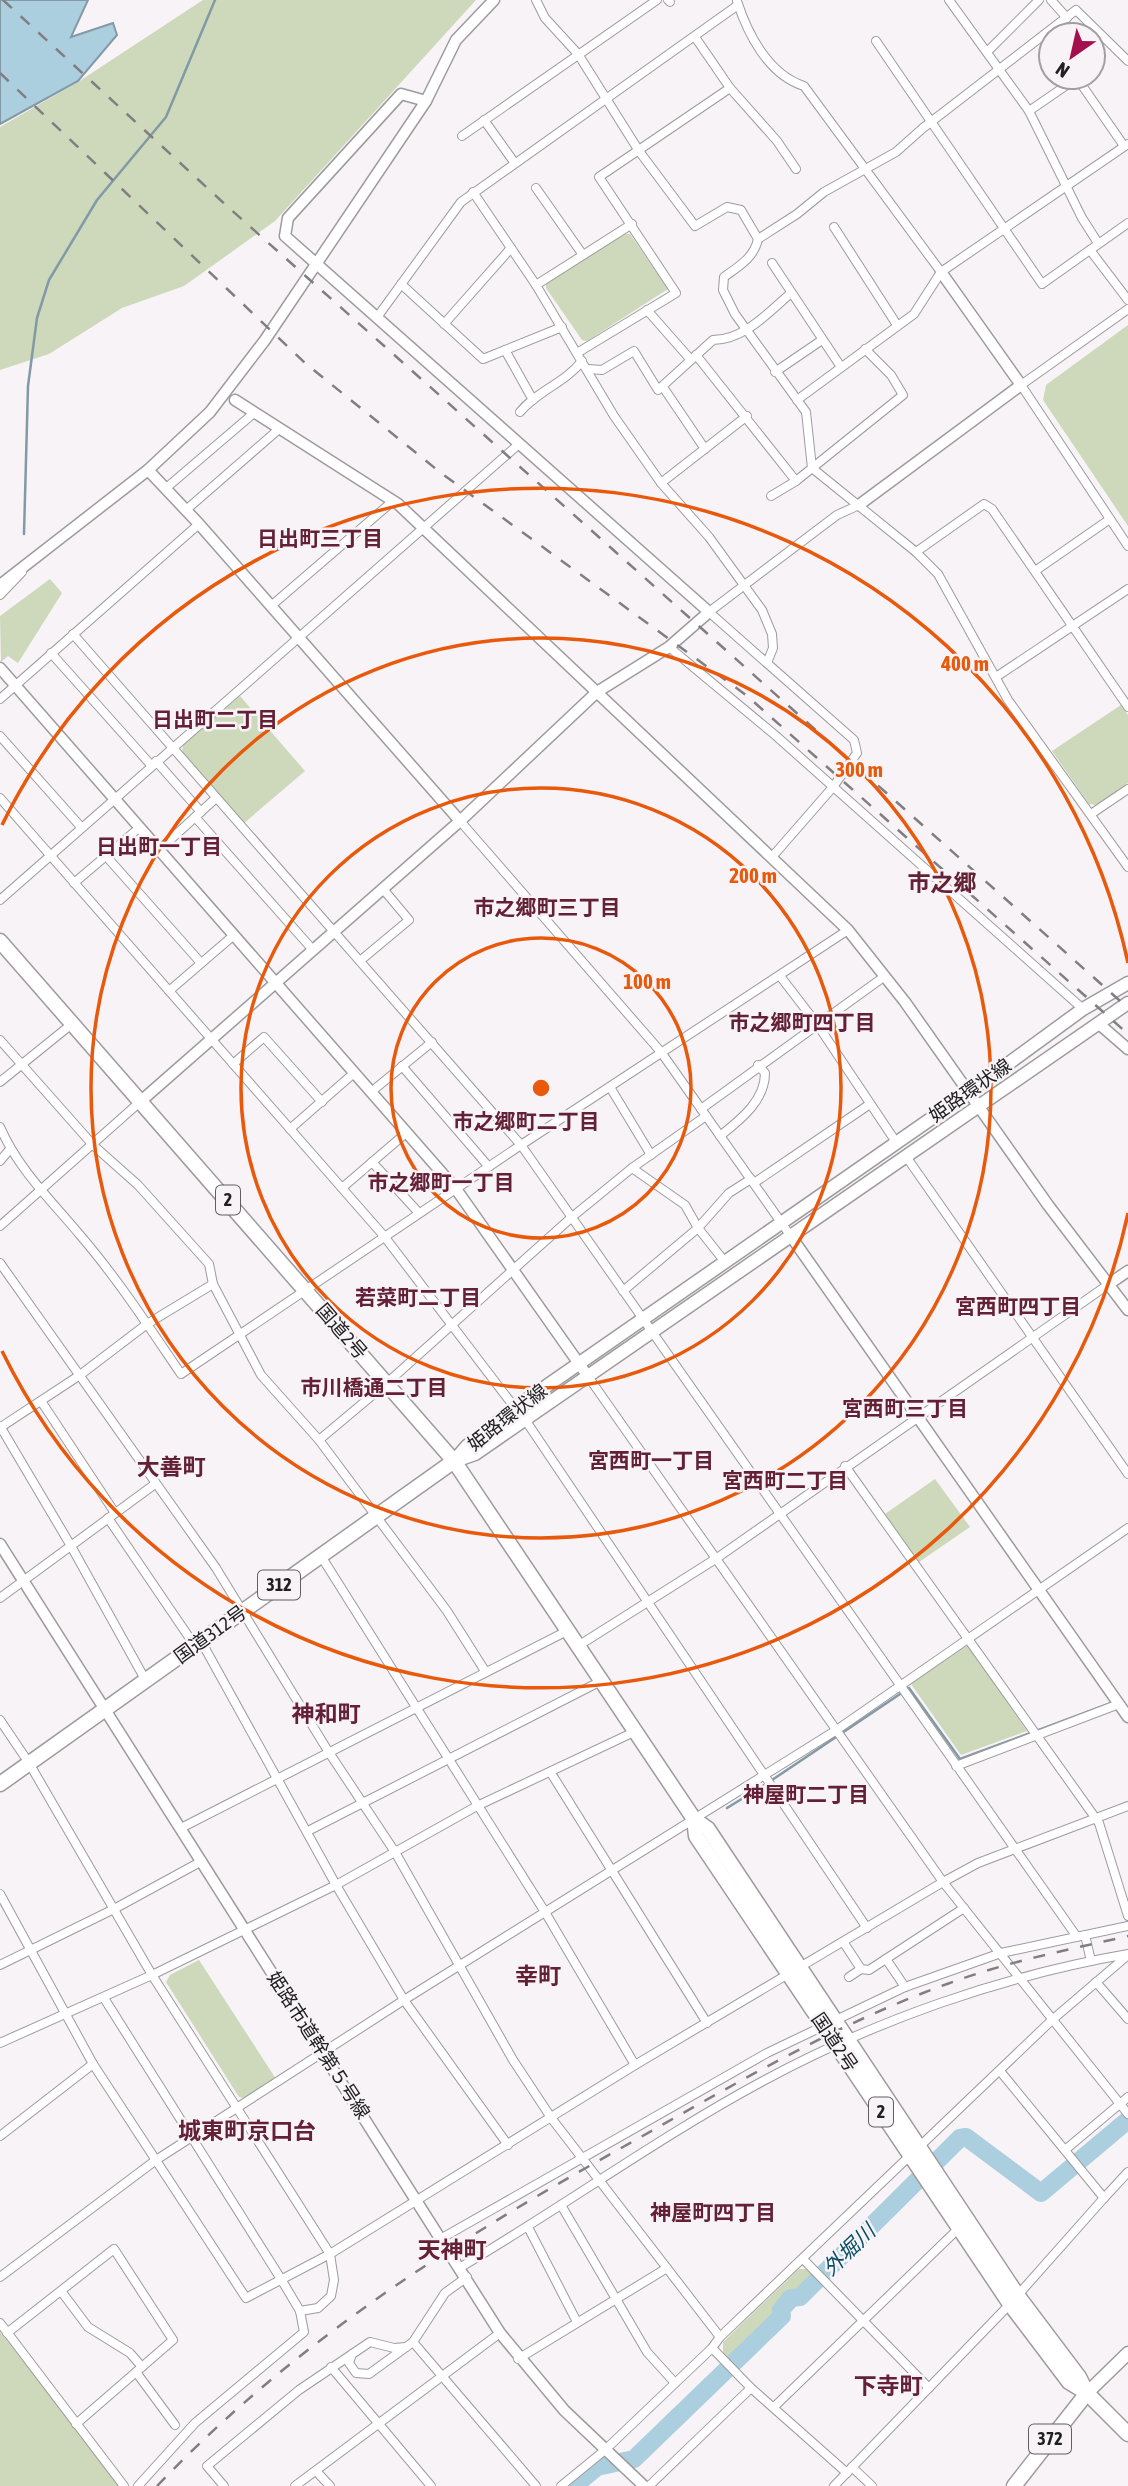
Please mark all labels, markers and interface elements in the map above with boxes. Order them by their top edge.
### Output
north arrow [1037,21,1107,91]
text: N [1052,58,1073,82]
district label: 日出町三丁目 [257,526,383,550]
text: 400 m [940,651,989,675]
district label: 日出町二丁目 [152,707,278,731]
text: 300 m [835,757,883,781]
district label: 日出町一丁目 [96,834,222,858]
text: 200 m [729,863,777,887]
district label: 市之郷 [908,870,977,896]
district label: 市之郷町三丁目 [474,895,621,919]
text: 100 m [623,969,671,993]
district label: 市之郷町四丁目 [729,1010,876,1034]
street label: 姫路環状線 [925,1054,1015,1126]
centre of rings [529,1076,553,1100]
district label: 市之郷町二丁目 [453,1109,600,1133]
district label: 市之郷町一丁目 [368,1170,515,1194]
road number: 2 [216,1185,240,1214]
district label: 若菜町二丁目 [355,1285,481,1309]
district label: 宮西町四丁目 [955,1294,1081,1318]
street label: 国道2号 [312,1299,372,1363]
district label: 市川橋通二丁目 [301,1375,448,1399]
street label: 姫路環状線 [463,1379,551,1455]
district label: 宮西町三丁目 [842,1396,968,1420]
district label: 宮西町一丁目 [588,1448,714,1472]
district label: 大善町 [137,1454,206,1480]
district label: 宮西町二丁目 [722,1468,848,1492]
road number: 312 [258,1570,300,1600]
street label: 国道312号 [170,1600,250,1668]
district label: 神和町 [292,1701,361,1727]
district label: 神屋町二丁目 [743,1782,869,1806]
district label: 幸町 [515,1963,561,1989]
street label: 姫路市道幹第５号線 [263,1967,375,2123]
street label: 国道2号 [807,2009,863,2075]
road number: 2 [869,2098,893,2126]
district label: 城東町京口台 [178,2118,316,2144]
district label: 神屋町四丁目 [650,2200,776,2224]
water label: 外堀川 [817,2217,881,2280]
district label: 天神町 [418,2237,487,2263]
district label: 下寺町 [854,2373,923,2399]
road number: 372 [1029,2424,1071,2454]

